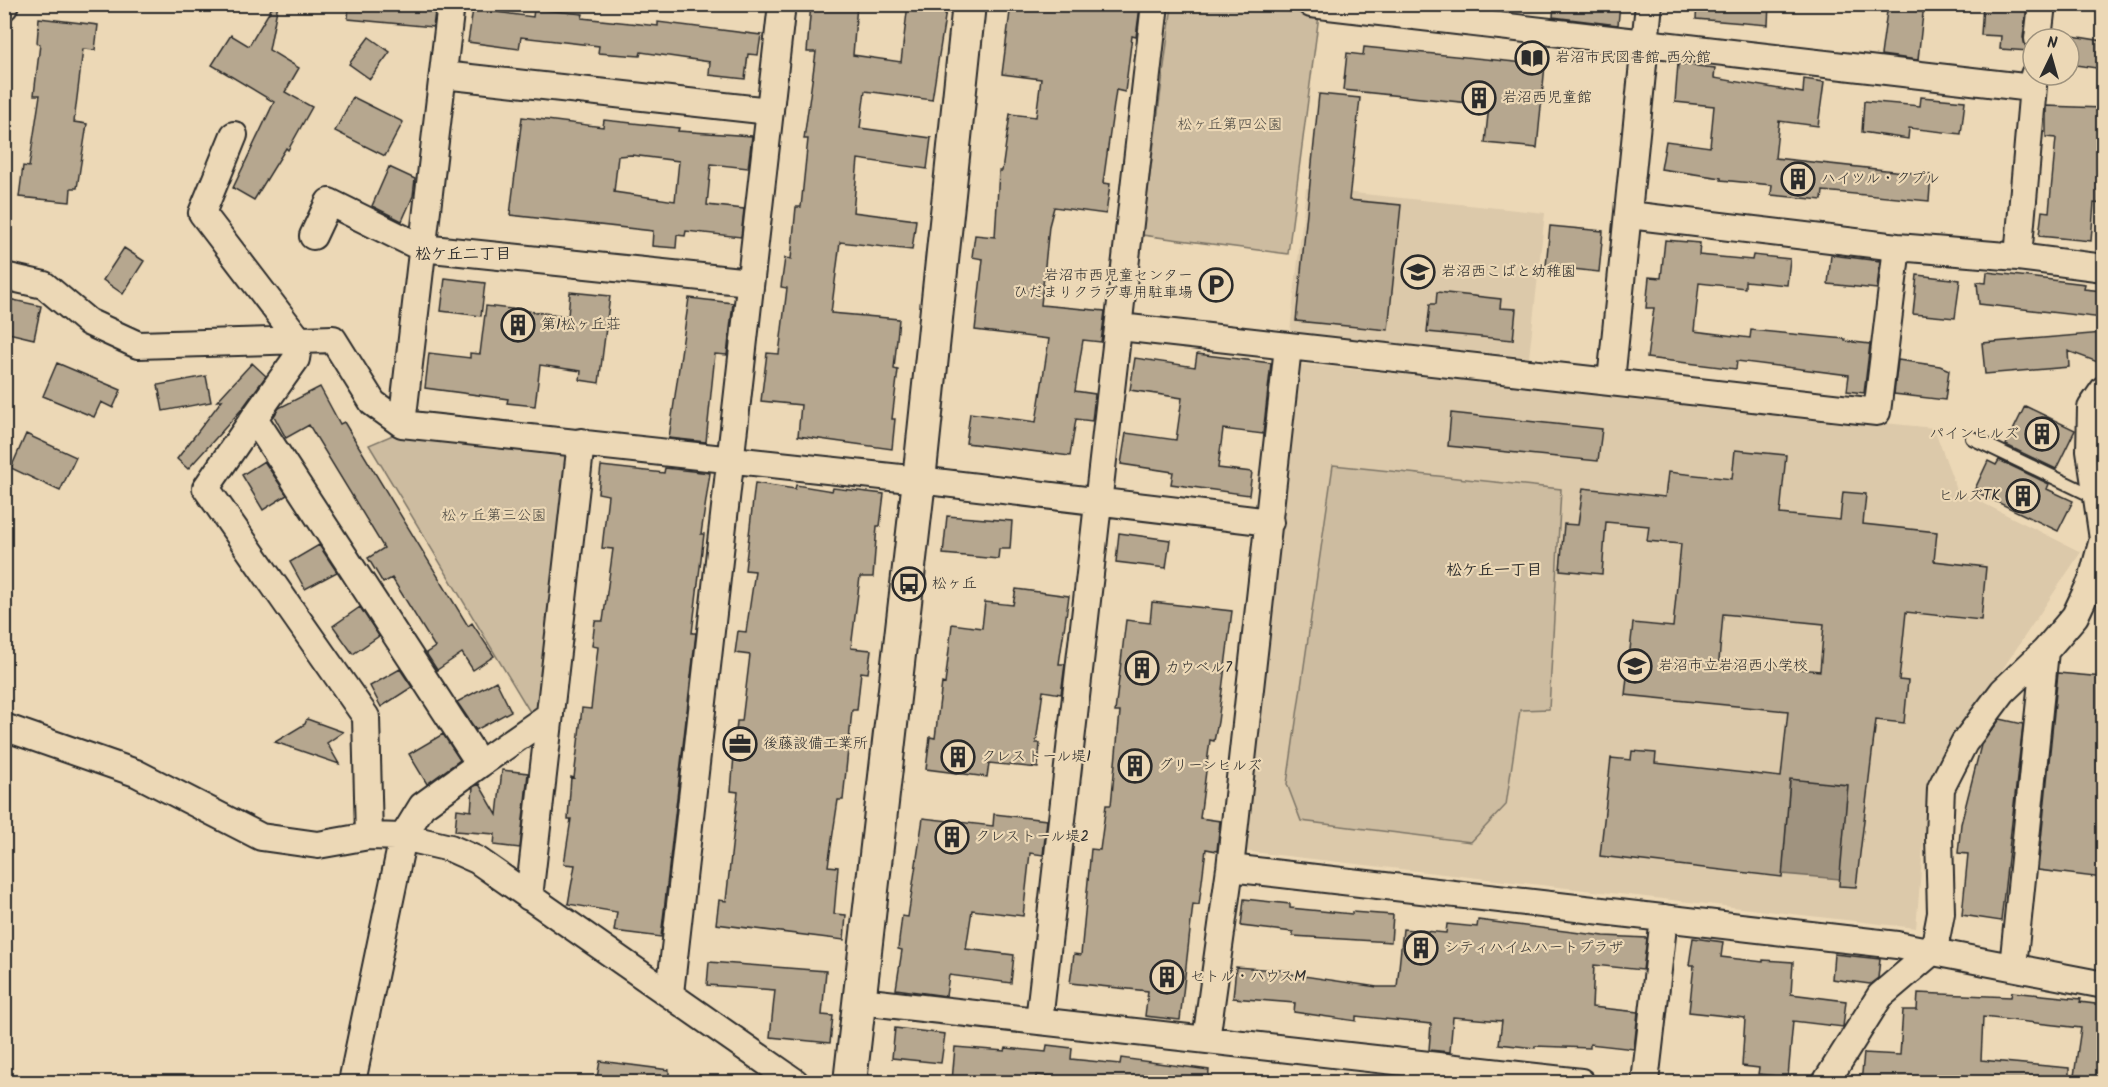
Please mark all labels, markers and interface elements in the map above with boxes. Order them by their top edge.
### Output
north arrow [2021,27,2081,87]
text: N [2046,31,2058,56]
library icon: 岩沼市民図書館 西分館 [1514,40,1550,76]
place label: 岩沼市民図書館 西分館 [1555,46,1711,70]
building icon: 岩沼西児童館 [1461,80,1497,116]
place label: 岩沼西児童館 [1502,86,1592,110]
park label: 松ヶ丘第四公園 [1177,113,1283,137]
building icon: ハイツル・クプル [1780,161,1816,197]
place label: ハイツル・クプル [1821,167,1940,191]
district label: 松ケ丘二丁目 [415,242,511,267]
school or university icon: 岩沼西こばと幼稚園 [1400,254,1436,290]
place label: 岩沼西こばと幼稚園 [1441,260,1576,284]
place label: 岩沼市西児童センター ひだまりクラブ専用駐車場 [1013,264,1193,305]
parking icon: 岩沼市西児童センター ひだまりクラブ専用駐車場 [1198,267,1234,303]
building icon: 第1松ヶ丘荘 [500,307,536,343]
place label: 第1松ヶ丘荘 [541,313,621,337]
building icon: パインヒルズ [2024,416,2060,452]
place label: パインヒルズ [1929,422,2019,446]
building icon: ヒルズTK [2005,478,2041,514]
place label: ヒルズTK [1938,484,2000,508]
park label: 松ヶ丘第三公園 [441,504,547,528]
district label: 松ケ丘一丁目 [1446,558,1542,583]
bus stop icon: 松ヶ丘 [891,566,927,602]
place label: 松ヶ丘 [932,572,977,596]
school or university icon: 岩沼市立岩沼西小学校 [1617,648,1653,684]
building icon: カウベル7 [1124,650,1160,686]
place label: 岩沼市立岩沼西小学校 [1658,654,1808,678]
place label: カウベル7 [1165,656,1233,680]
office icon: 後藤設備工業所 [722,726,758,762]
place label: 後藤設備工業所 [763,732,868,756]
building icon: クレストール堤1 [940,739,976,775]
place label: クレストール堤1 [981,745,1091,769]
building icon: グリーンヒルズ [1117,748,1153,784]
place label: グリーンヒルズ [1158,754,1262,778]
building icon: クレストール堤2 [934,819,970,855]
place label: クレストール堤2 [975,825,1089,849]
building icon: シティハイムハートプラザ [1403,930,1439,966]
place label: シティハイムハートプラザ [1444,936,1623,960]
building icon: セトル・ハウスM [1149,959,1185,995]
place label: セトル・ハウスM [1190,965,1306,989]

